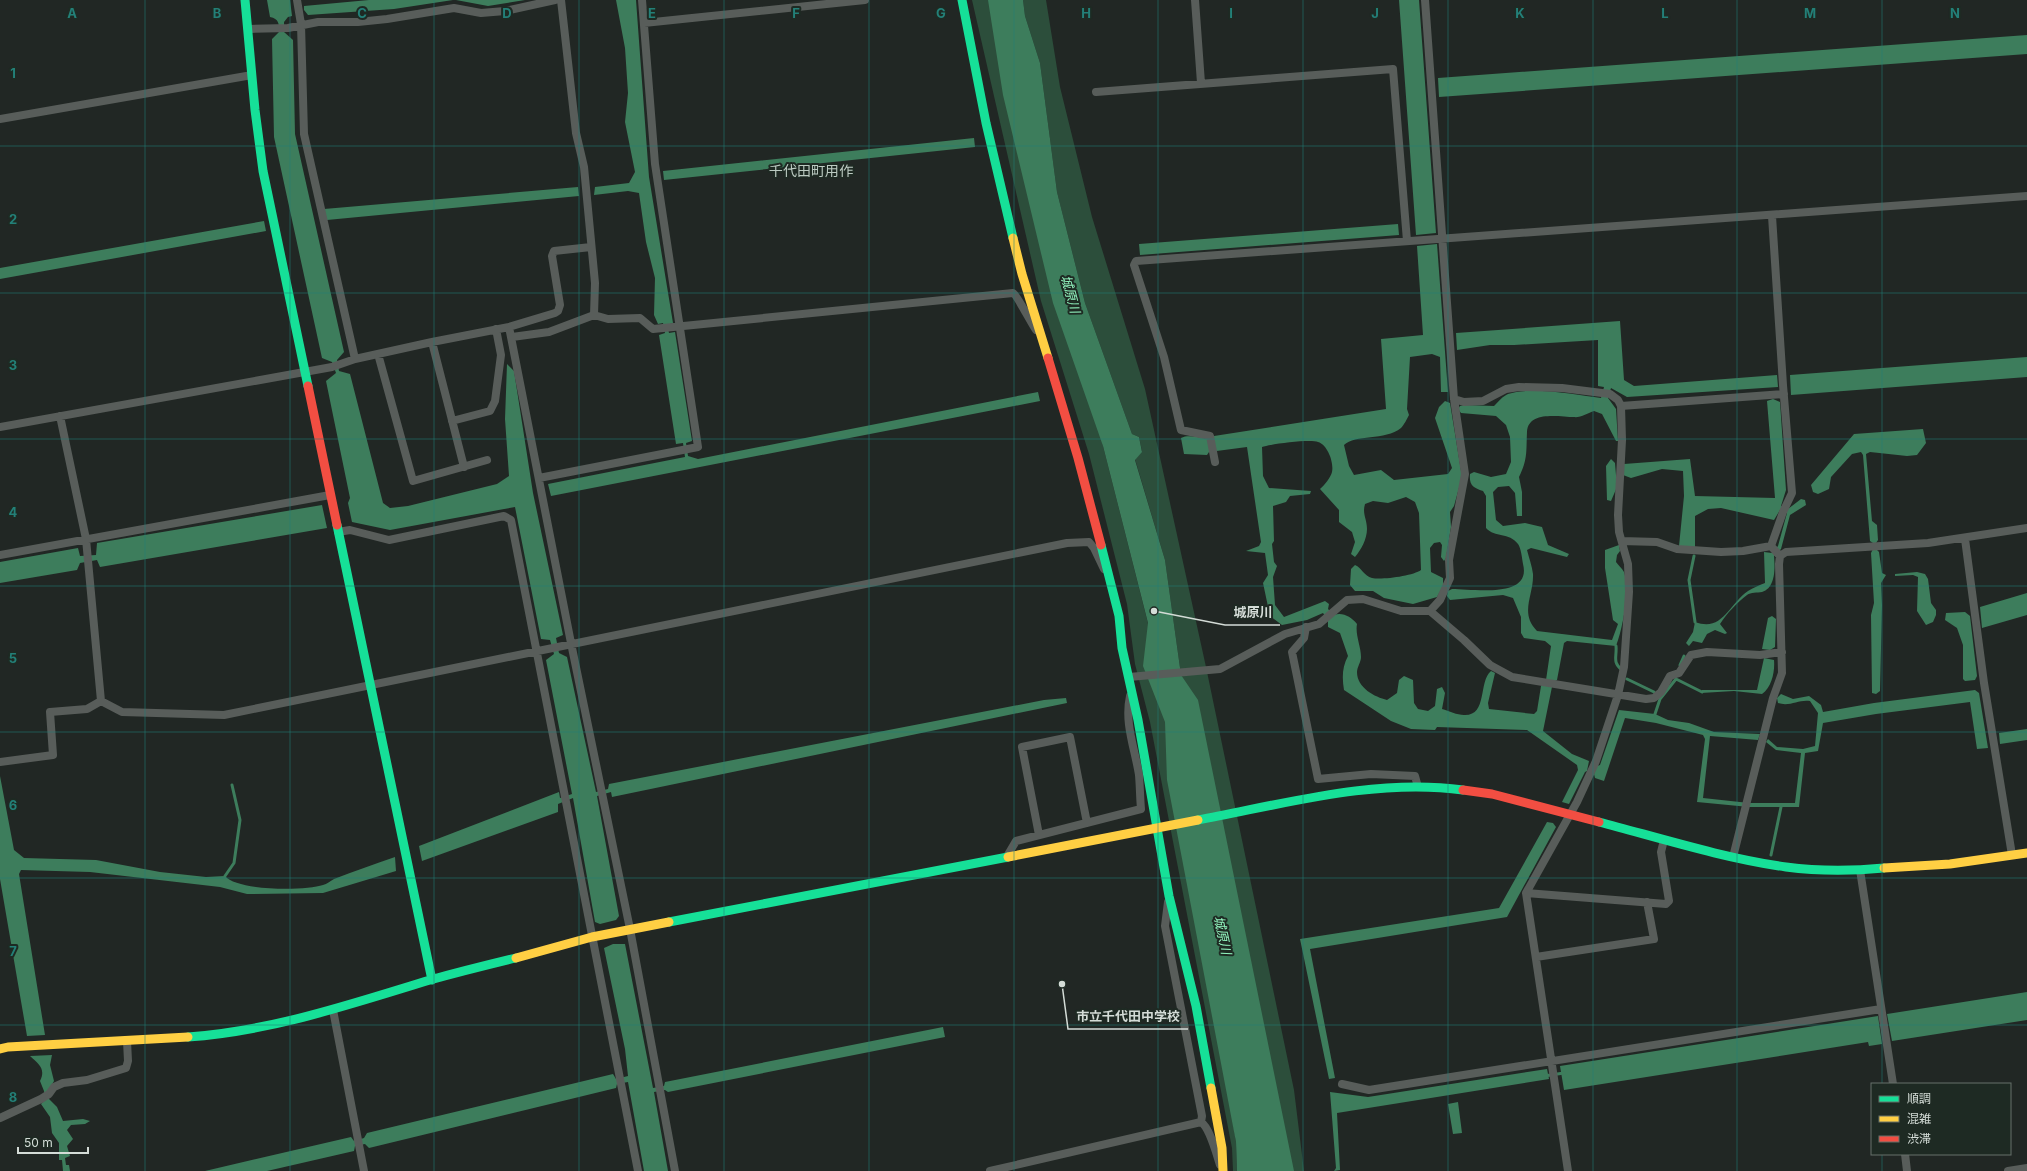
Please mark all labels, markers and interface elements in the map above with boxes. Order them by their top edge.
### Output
text: A [67,5,77,21]
text: B [213,5,222,21]
text: C [357,5,367,21]
text: D [502,5,512,21]
text: E [648,5,656,21]
text: F [792,5,800,21]
text: G [936,5,946,21]
text: H [1081,5,1091,21]
text: I [1229,5,1233,21]
text: J [1371,5,1379,21]
text: K [1515,5,1525,21]
text: L [1661,5,1669,21]
text: M [1804,5,1816,21]
text: N [1950,5,1960,21]
text: 1 [10,65,16,81]
district label: 千代田町用作 [769,162,853,179]
text: 2 [9,211,17,227]
water label: 城原川 [1058,273,1084,317]
text: 3 [9,357,17,373]
text: 4 [9,504,18,520]
callout: 城原川 [1225,600,1280,625]
text: 城原川 [1233,604,1273,620]
text: 5 [9,650,17,666]
text: 6 [9,797,17,813]
water label: 城原川 [1211,914,1235,958]
text: 7 [9,943,17,959]
callout: 市立千代田中学校 [1068,1004,1188,1029]
text: 市立千代田中学校 [1076,1008,1180,1024]
legend [1871,1083,2011,1155]
text: 8 [9,1089,17,1105]
text: 順調 [1907,1091,1931,1106]
text: 混雑 [1907,1111,1931,1126]
scale bar [18,1129,88,1155]
text: 渋滞 [1907,1131,1931,1146]
text: 50 m [24,1135,53,1150]

